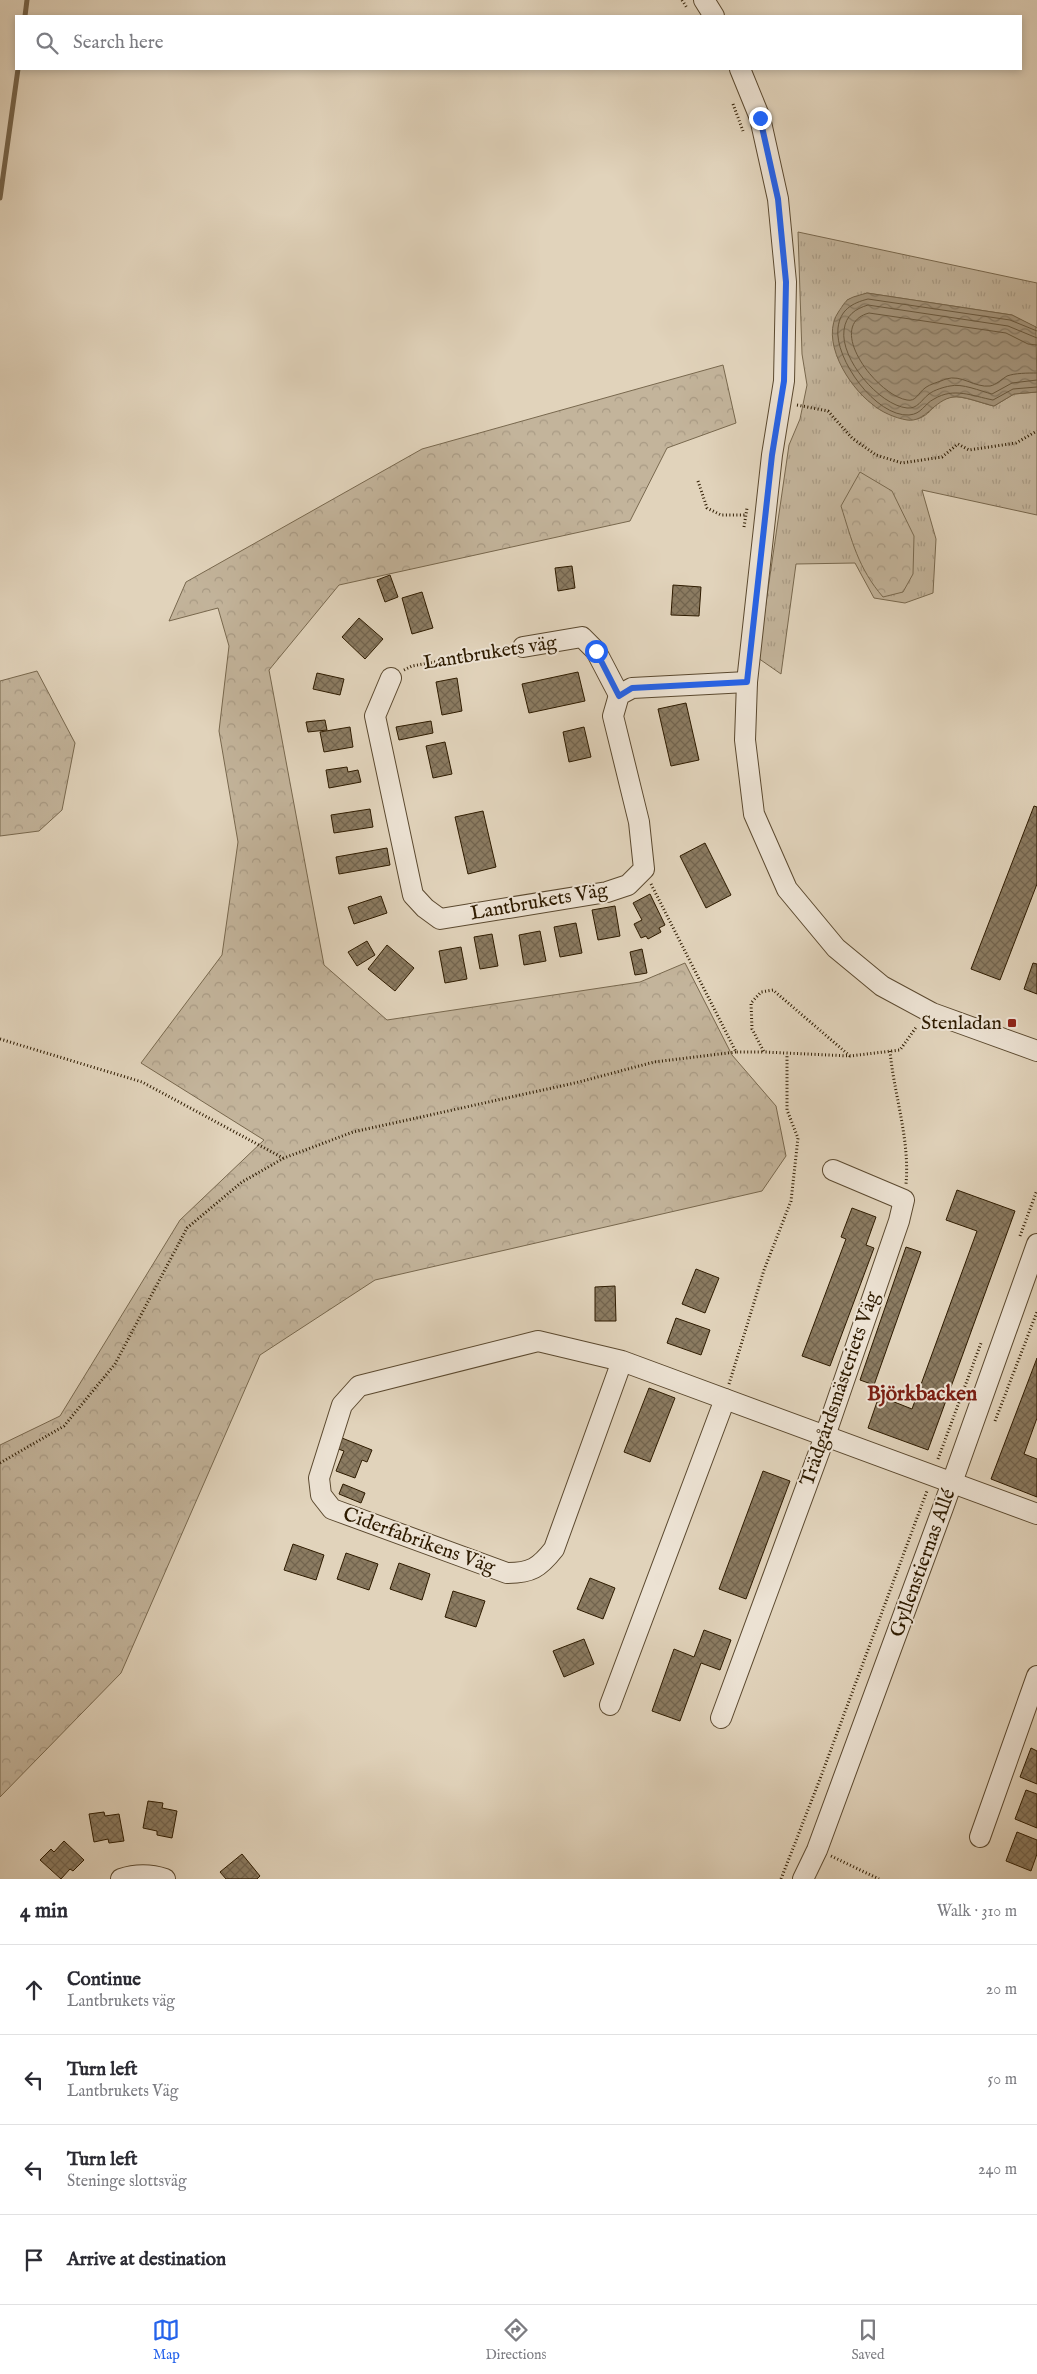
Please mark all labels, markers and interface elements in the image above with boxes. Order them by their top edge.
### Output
search box [15,15,1022,70]
icon: search [33,29,61,57]
text: Search here [73,31,164,55]
route end [749,107,772,130]
street label: Lantbrukets väg [421,630,560,676]
route start [585,640,608,663]
street label: Lantbrukets Väg [468,877,611,926]
place label: Stenladan [921,1011,1002,1036]
marker: Stenladan [1006,1017,1018,1029]
street label: Trädgårdsmästeriets Väg [795,1287,885,1490]
district label: Björkbacken [867,1381,977,1408]
street label: Gyllenstiernas Allé [885,1485,961,1641]
street label: Ciderfabrikens Väg [339,1502,500,1581]
text: 4 min [20,1898,68,1925]
text: Walk · 310 m [937,1902,1017,1922]
text: Continue [67,1968,141,1992]
icon: ahead [20,1976,48,2004]
text: 20 m [986,1980,1017,2000]
text: Lantbrukets väg [67,1992,175,2012]
text: Turn left [67,2058,138,2082]
icon: left [20,2066,48,2094]
text: 50 m [988,2070,1017,2090]
text: Lantbrukets Väg [67,2082,178,2102]
text: Turn left [67,2148,138,2172]
icon: left [20,2156,48,2184]
text: 240 m [978,2160,1017,2180]
text: Steninge slottsväg [67,2172,187,2192]
icon: arrive [20,2246,48,2274]
text: Arrive at destination [67,2248,226,2272]
tab: Map [152,2316,180,2364]
tab: Directions [485,2316,546,2364]
tab: Saved [851,2316,884,2364]

